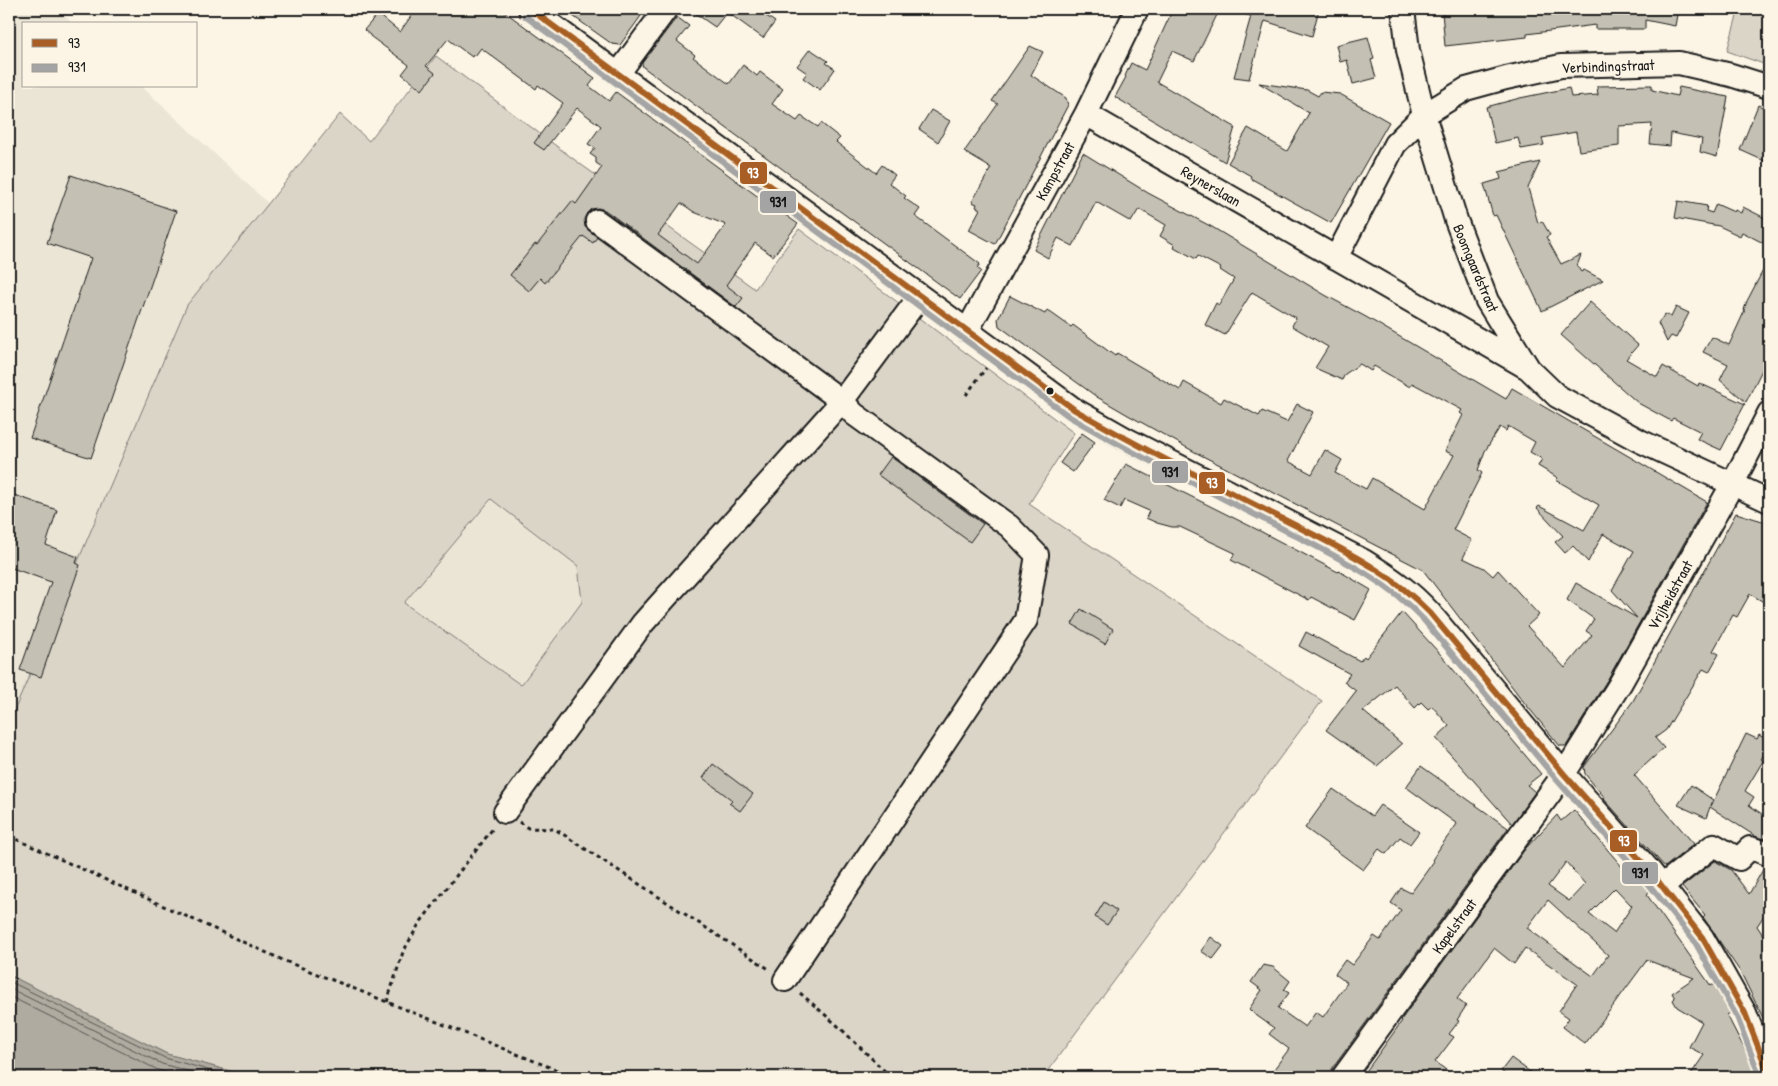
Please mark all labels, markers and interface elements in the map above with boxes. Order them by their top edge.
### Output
legend [22,22,198,88]
text: 93 [68,32,81,53]
street label: Verbindingstraat [1561,54,1656,78]
text: 931 [68,56,86,77]
street label: Kampstraat [1030,137,1080,204]
street label: Reynerslaan [1177,160,1245,212]
line badge: 93 [739,161,768,185]
text: 93 [747,163,759,182]
line badge: 931 [759,190,797,214]
text: 931 [770,192,786,211]
street label: Boomgaardstraat [1448,221,1504,316]
unlabelled marker [1045,386,1055,396]
line badge: 931 [1151,460,1189,484]
text: 931 [1162,462,1178,481]
line badge: 93 [1198,471,1226,495]
text: 93 [1206,473,1218,492]
street label: Vrijheidstraat [1642,556,1698,633]
line badge: 93 [1609,829,1638,853]
text: 93 [1618,831,1630,850]
line badge: 931 [1621,861,1659,885]
text: 931 [1632,863,1648,882]
street label: Kapelstraat [1427,893,1482,958]

